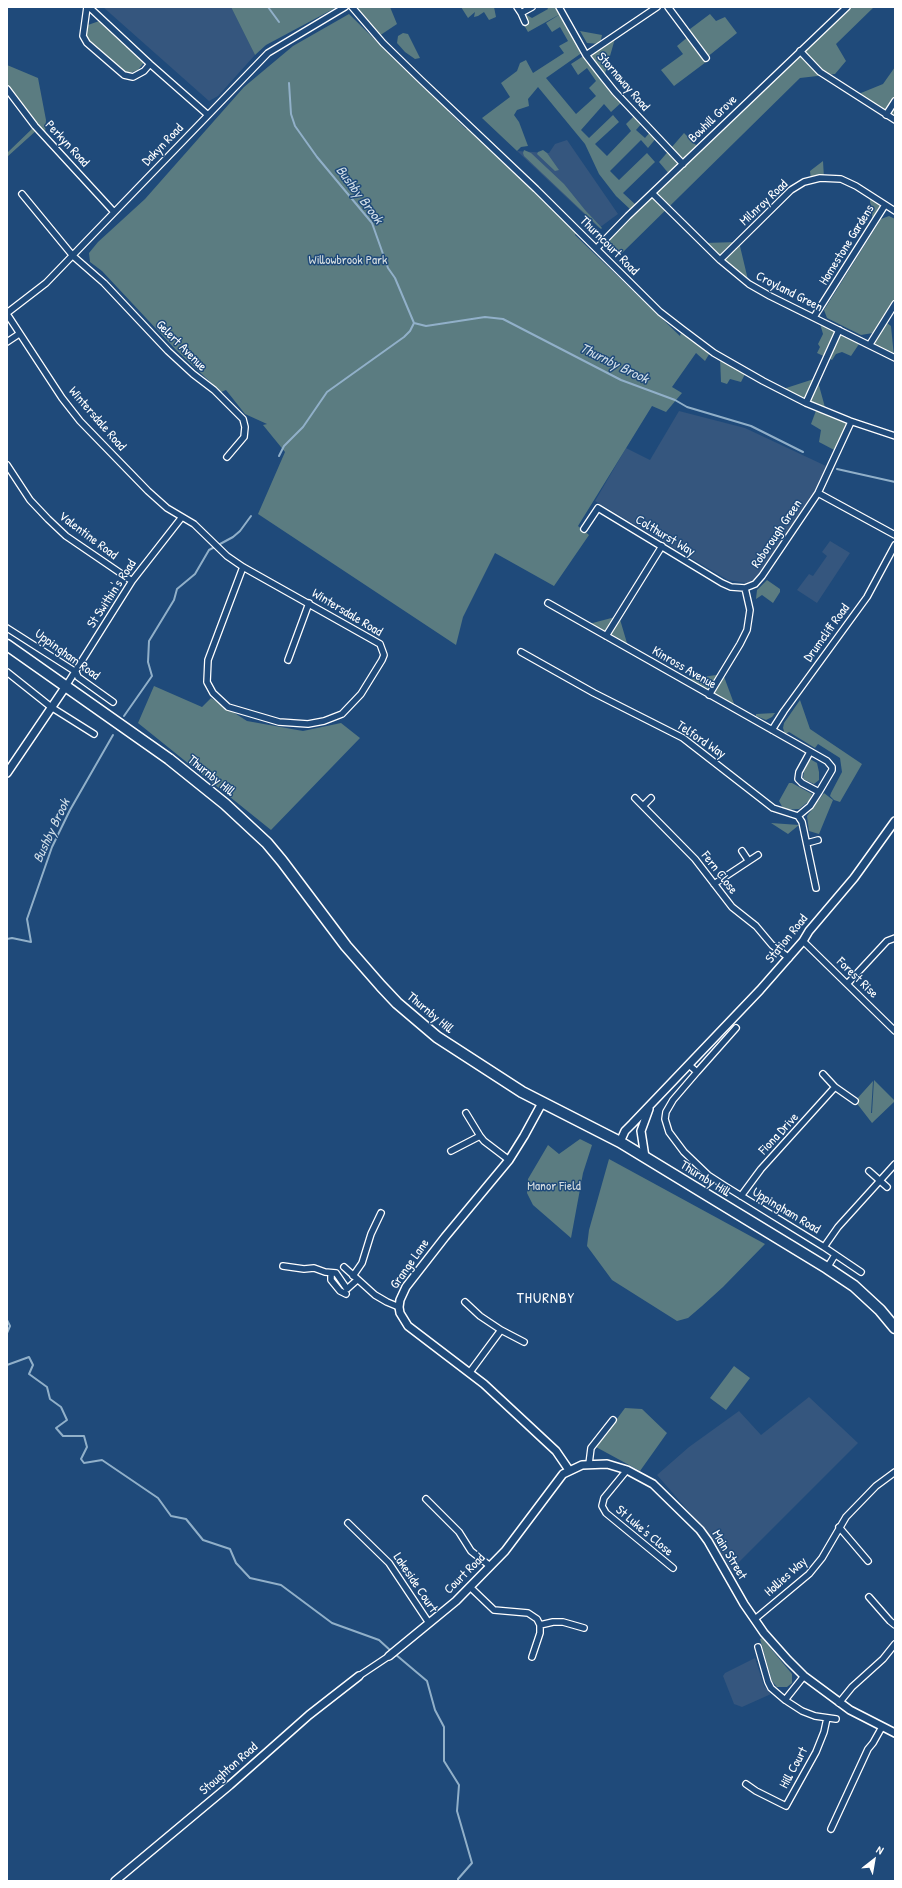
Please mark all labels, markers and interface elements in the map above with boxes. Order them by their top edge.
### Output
street label: Stornaway Road [593,49,653,115]
street label: Bowhill Grove [685,92,741,146]
street label: Perkyn Road [42,118,92,170]
street label: Dakyn Road [139,121,187,169]
water label: Bushby Brook [332,163,386,227]
street label: Milnroy Road [737,177,791,229]
street label: Homestone Gardens [816,202,878,288]
street label: Thurncourt Road [576,213,642,279]
park label: Willowbrook Park [309,253,387,269]
street label: Croyland Green [753,269,825,315]
street label: Gelert Avenue [152,317,210,375]
water label: Thurnby Brook [577,340,651,388]
street label: Wintersdale Road [65,384,129,454]
street label: Roborough Green [748,497,806,571]
street label: Valentine Road [55,509,121,563]
street label: Colthurst Way [632,512,698,560]
street label: St Swithin's Road [84,557,140,631]
street label: Wintersdale Road [309,586,385,640]
street label: Drumcliff Road [801,601,853,665]
street label: Uppingham Road [31,626,103,684]
street label: Kinross Avenue [649,643,719,693]
street label: Telford Way [673,718,729,762]
street label: Thurnby Hill [184,752,238,800]
water label: Bushby Brook [30,796,74,866]
street label: Fern Close [697,849,741,897]
street label: Station Road [763,911,811,967]
street label: Forest Rise [833,954,881,1002]
street label: Thurnby Hill [404,989,456,1037]
street label: Fiona Drive [756,1110,802,1158]
street label: Thurnby Hill [677,1158,733,1200]
park label: Manor Field [527,1179,581,1195]
street label: Uppingham Road [749,1185,823,1237]
street label: Grange Lane [387,1236,433,1292]
district label: THURNBY [517,1290,575,1308]
street label: St Luke's Close [612,1502,676,1560]
street label: Main Street [708,1527,750,1583]
street label: Lakeside Court [389,1550,441,1616]
street label: Court Road [441,1550,489,1598]
street label: Hollies Way [762,1554,810,1600]
street label: Stoughton Road [197,1739,261,1799]
street label: Hill Court [777,1745,811,1791]
north arrow [854,1840,894,1880]
text: N [874,1842,886,1857]

